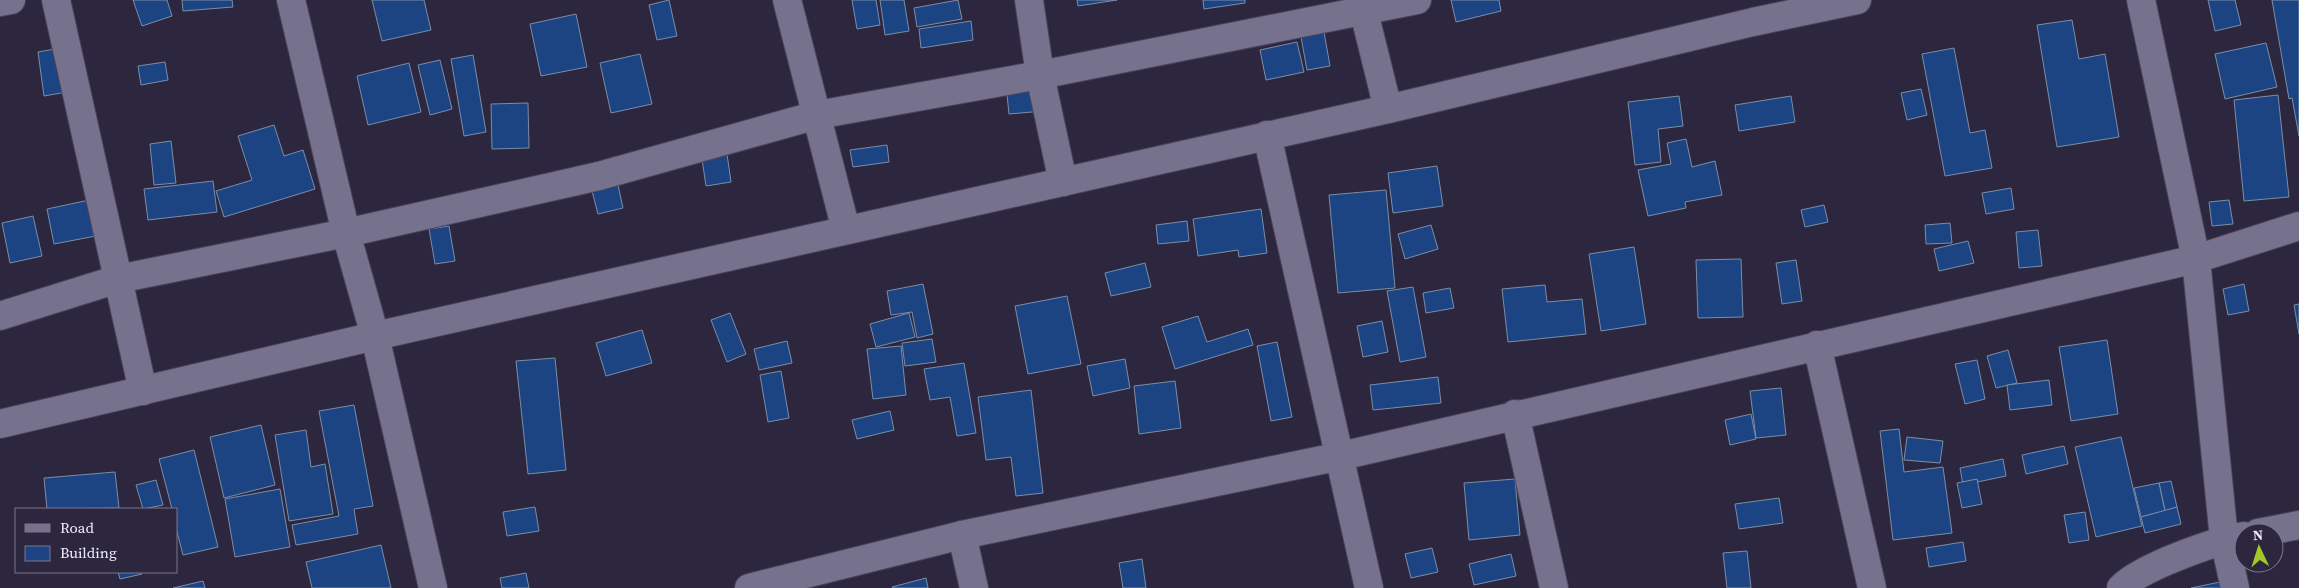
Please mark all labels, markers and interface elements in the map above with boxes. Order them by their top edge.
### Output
legend [15,508,178,573]
text: Road [60,517,94,538]
north arrow [2234,523,2284,573]
text: N [2252,525,2264,545]
text: Building [60,542,117,563]

